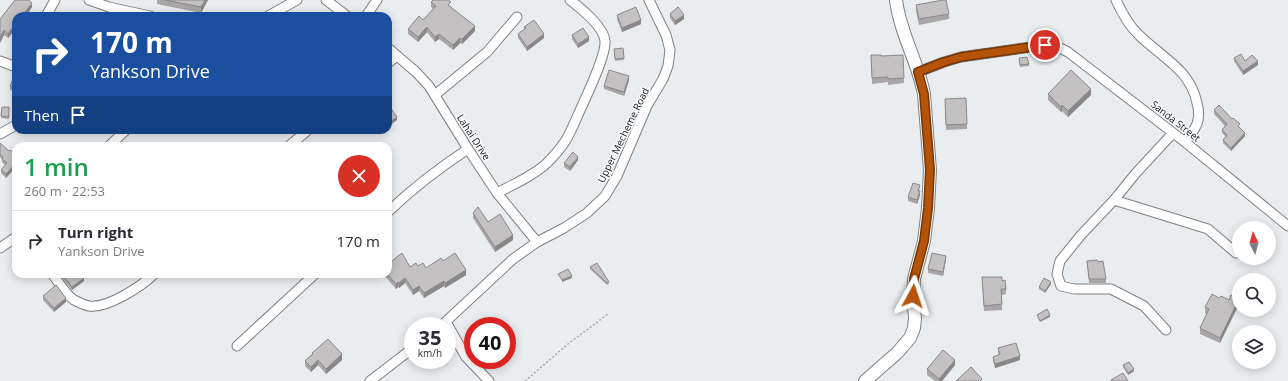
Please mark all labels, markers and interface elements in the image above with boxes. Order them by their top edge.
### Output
text: 170 m [90,23,173,61]
icon: right [24,28,76,80]
pin [1028,28,1062,62]
icon: arrive [1034,34,1056,56]
text: Yankson Drive [90,59,210,83]
street label: Upper Mecheme Road [594,85,652,185]
street label: Sanda Street [1148,97,1204,145]
icon: arrive [67,104,89,126]
text: Then [24,105,59,125]
street label: Lahai Drive [454,111,494,163]
text: 1 min [24,150,89,183]
button: close [338,155,380,197]
text: 260 m · 22:53 [24,182,105,200]
north arrow [1232,221,1276,265]
map controls [1232,221,1276,369]
text: Turn right [58,222,133,242]
icon: right [24,230,46,252]
text: 170 m [336,231,380,251]
text: Yankson Drive [58,242,144,260]
button: search [1232,273,1276,317]
position arrow [892,275,934,317]
speed limit sign: 40 [464,317,516,369]
text: 35 [419,324,441,351]
button: layers [1232,325,1276,369]
text: km/h [418,346,442,360]

